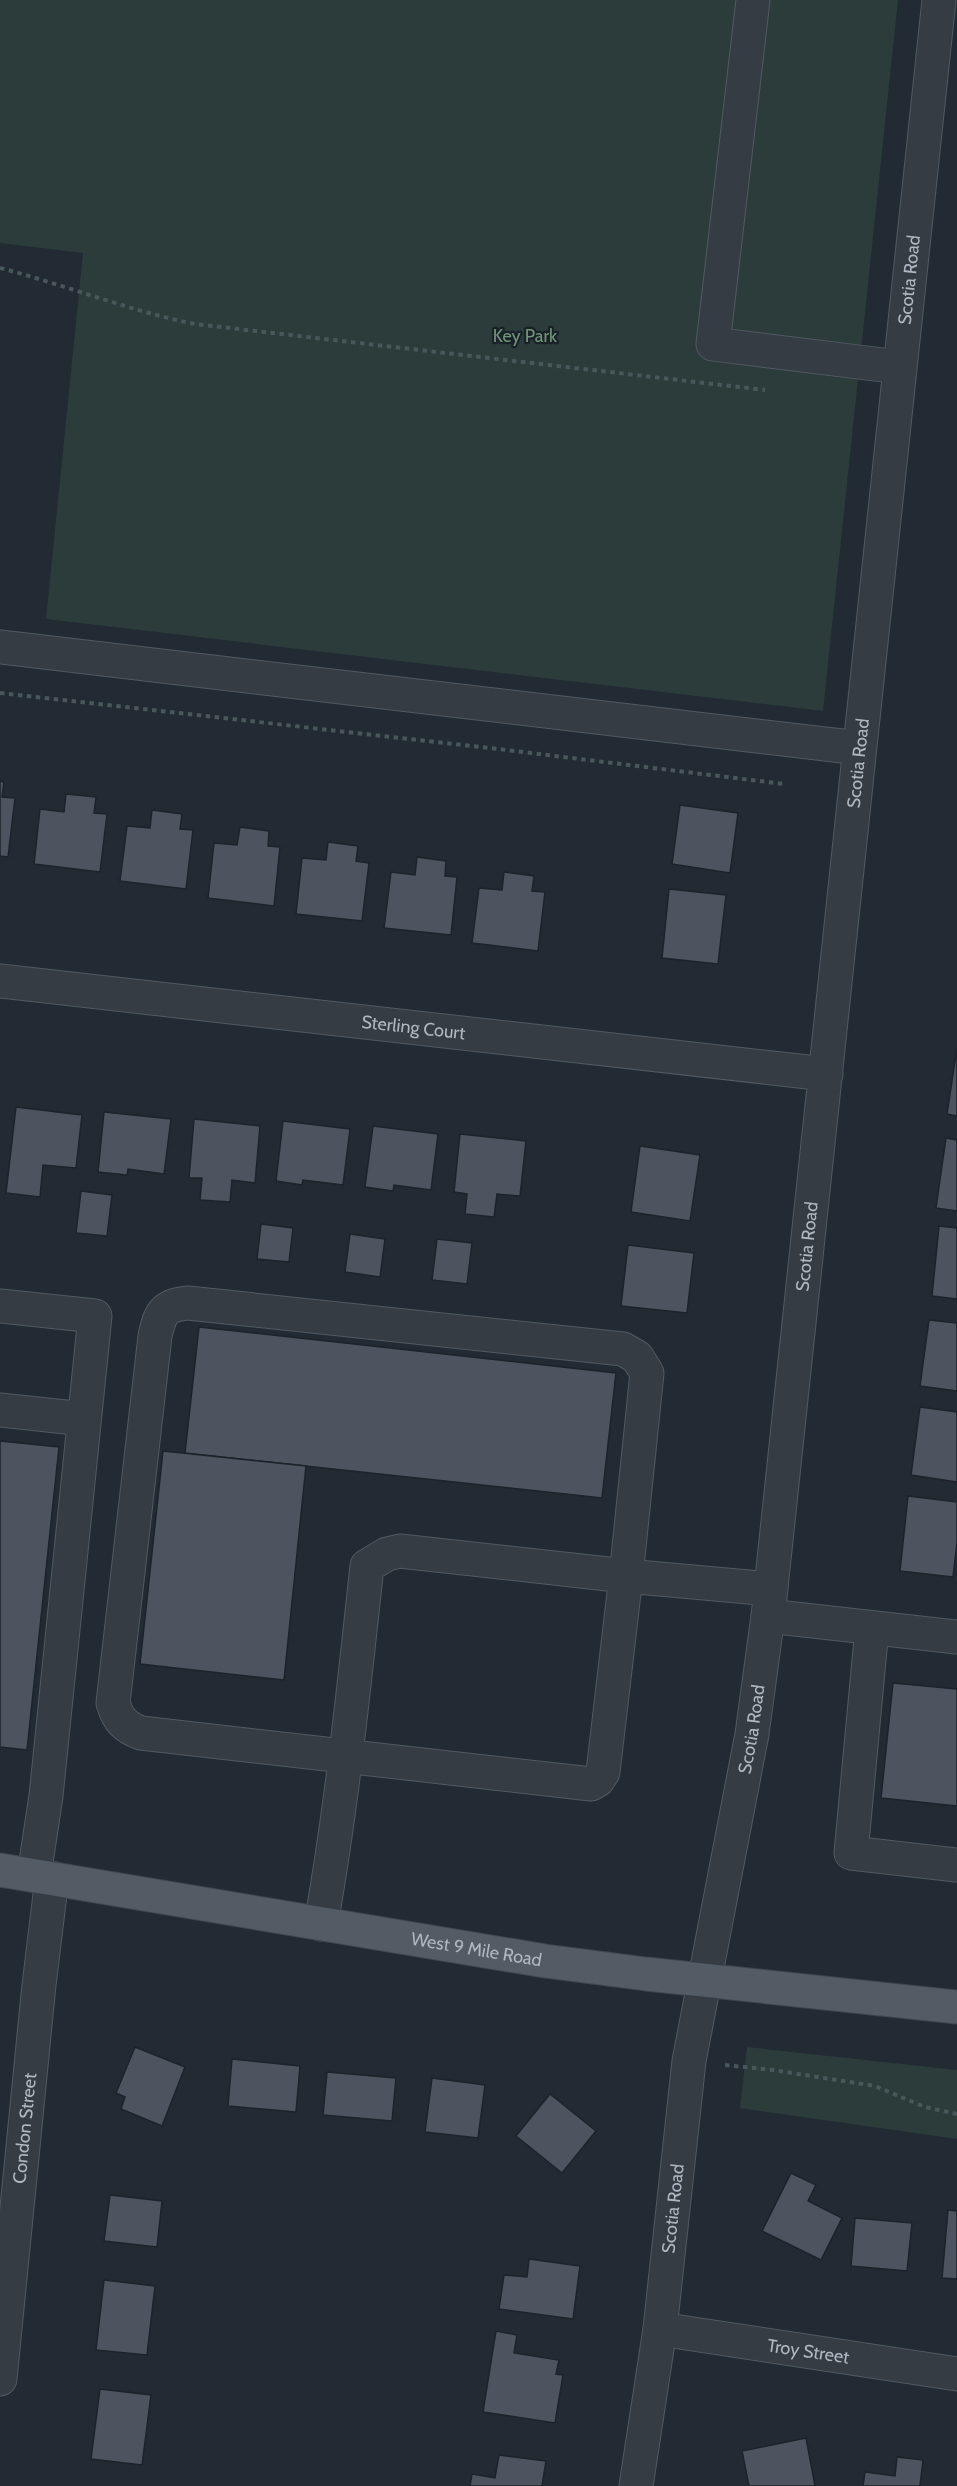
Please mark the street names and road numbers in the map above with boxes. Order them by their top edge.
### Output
street label: Scotia Road [894,234,925,326]
street label: Scotia Road [843,717,874,809]
street label: Sterling Court [360,1011,466,1044]
street label: Scotia Road [791,1201,823,1292]
street label: Scotia Road [734,1683,770,1776]
street label: West 9 Mile Road [409,1928,543,1971]
street label: Condon Street [8,2072,41,2185]
street label: Scotia Road [657,2163,689,2254]
street label: Troy Street [766,2334,851,2369]

